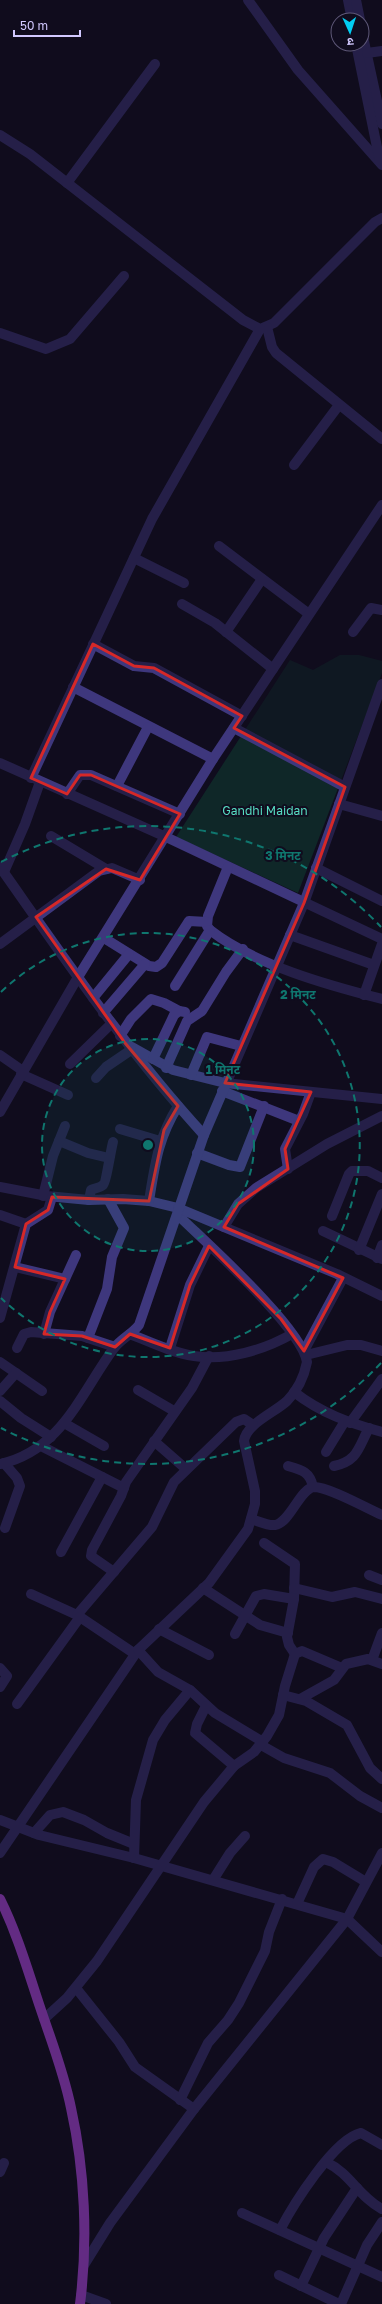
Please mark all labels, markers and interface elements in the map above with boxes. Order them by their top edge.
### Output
scale bar [14,12,80,38]
north arrow [330,12,370,52]
text: 50 m [20,18,48,33]
text: उ [346,36,354,49]
park label: Gandhi Maidan [222,803,308,818]
text: 3 मिनट [265,848,301,863]
text: 2 मिनट [280,987,316,1002]
text: 1 मिनट [206,1062,241,1077]
centre of rings [141,1138,155,1152]

